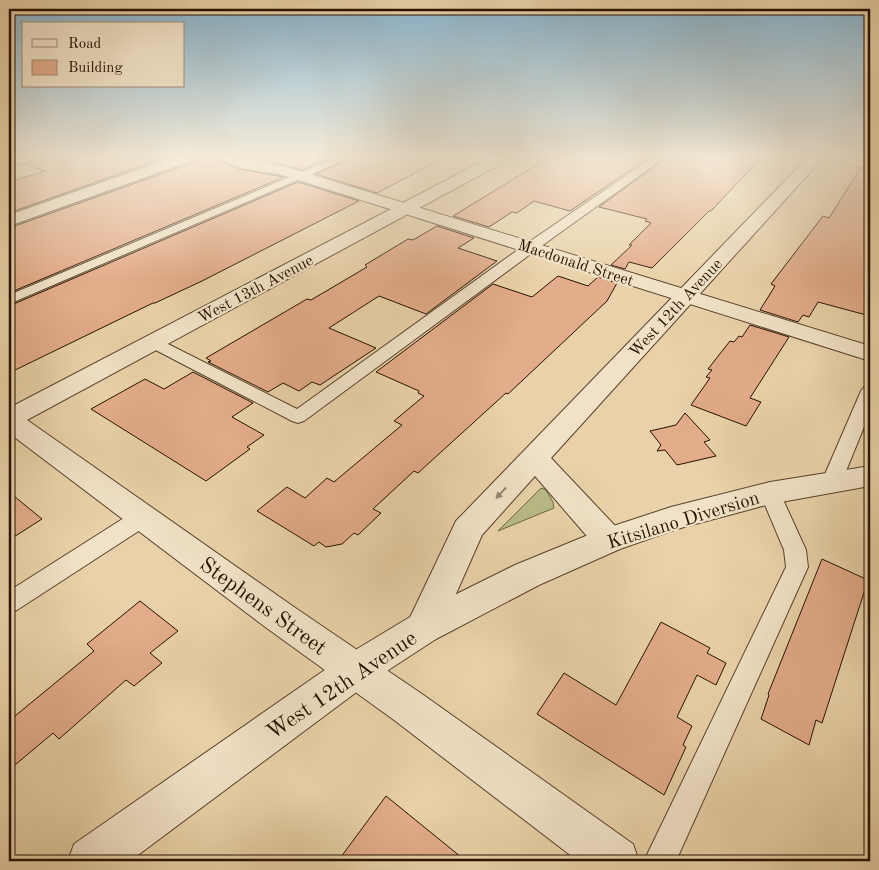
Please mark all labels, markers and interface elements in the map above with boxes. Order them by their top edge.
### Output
legend [22,22,185,88]
text: Road [68,37,102,52]
text: Building [68,61,123,76]
street label: Macdonald Street [516,238,636,290]
street label: West 13th Avenue [196,253,316,327]
street label: West 12th Avenue [627,256,726,361]
one-way arrow [495,486,507,498]
street label: Kitsilano Diversion [606,489,762,554]
street label: Stephens Street [195,553,330,660]
street label: West 12th Avenue [263,627,421,744]

